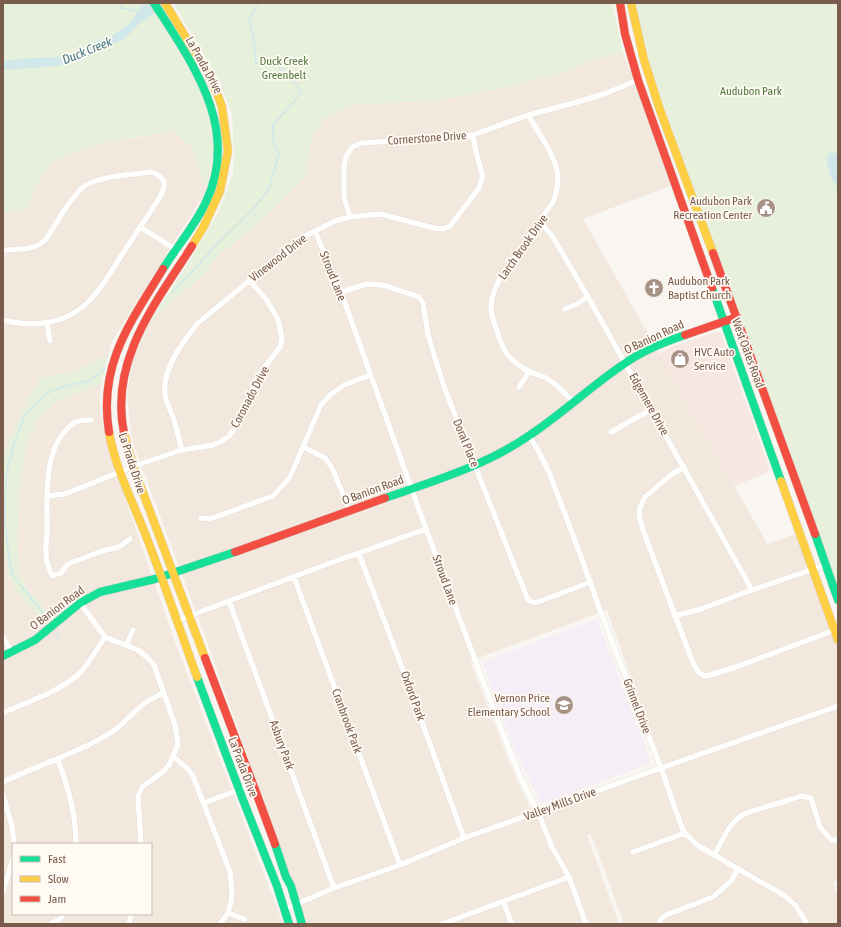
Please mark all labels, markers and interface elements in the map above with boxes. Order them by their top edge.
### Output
water label: Duck Creek [60,34,115,67]
street label: La Prada Drive [183,34,225,96]
park label: Duck Creek Greenbelt [260,54,309,82]
park label: Audubon Park [720,84,783,98]
street label: Cornerstone Drive [387,128,467,148]
place label: Audubon Park Recreation Center [673,194,753,222]
public building icon: Audubon Park Recreation Center [755,197,777,219]
street label: Larch Brook Drive [495,212,551,282]
street label: Vinewood Drive [247,231,309,285]
street label: Stroud Lane [317,249,349,303]
place label: Audubon Park Baptist Church [668,274,731,302]
church icon: Audubon Park Baptist Church [643,277,665,299]
street label: West Oates Road [729,316,767,390]
street label: O Banion Road [622,317,686,357]
place label: HVC Auto Service [694,345,735,373]
shop icon: HVC Auto Service [669,348,691,370]
street label: Coronado Drive [228,364,272,430]
street label: Edgemere Drive [626,370,672,438]
street label: Doral Place [450,417,482,469]
street label: La Prada Drive [116,431,148,495]
street label: O Banion Road [340,472,406,508]
street label: Stroud Lane [429,553,461,607]
street label: O Banion Road [27,583,87,633]
street label: Oxford Park [398,669,429,723]
street label: Grinnel Drive [620,676,654,736]
street label: Cranbrook Park [329,687,365,756]
place label: Vernon Price Elementary School [468,691,551,719]
school or university icon: Vernon Price Elementary School [553,694,575,716]
street label: Asbury Park [267,718,298,772]
street label: La Prada Drive [225,735,261,799]
street label: Valley Mills Drive [522,784,598,824]
legend [12,843,152,915]
text: Fast [48,852,66,866]
text: Slow [48,872,69,886]
text: Jam [48,892,66,906]

